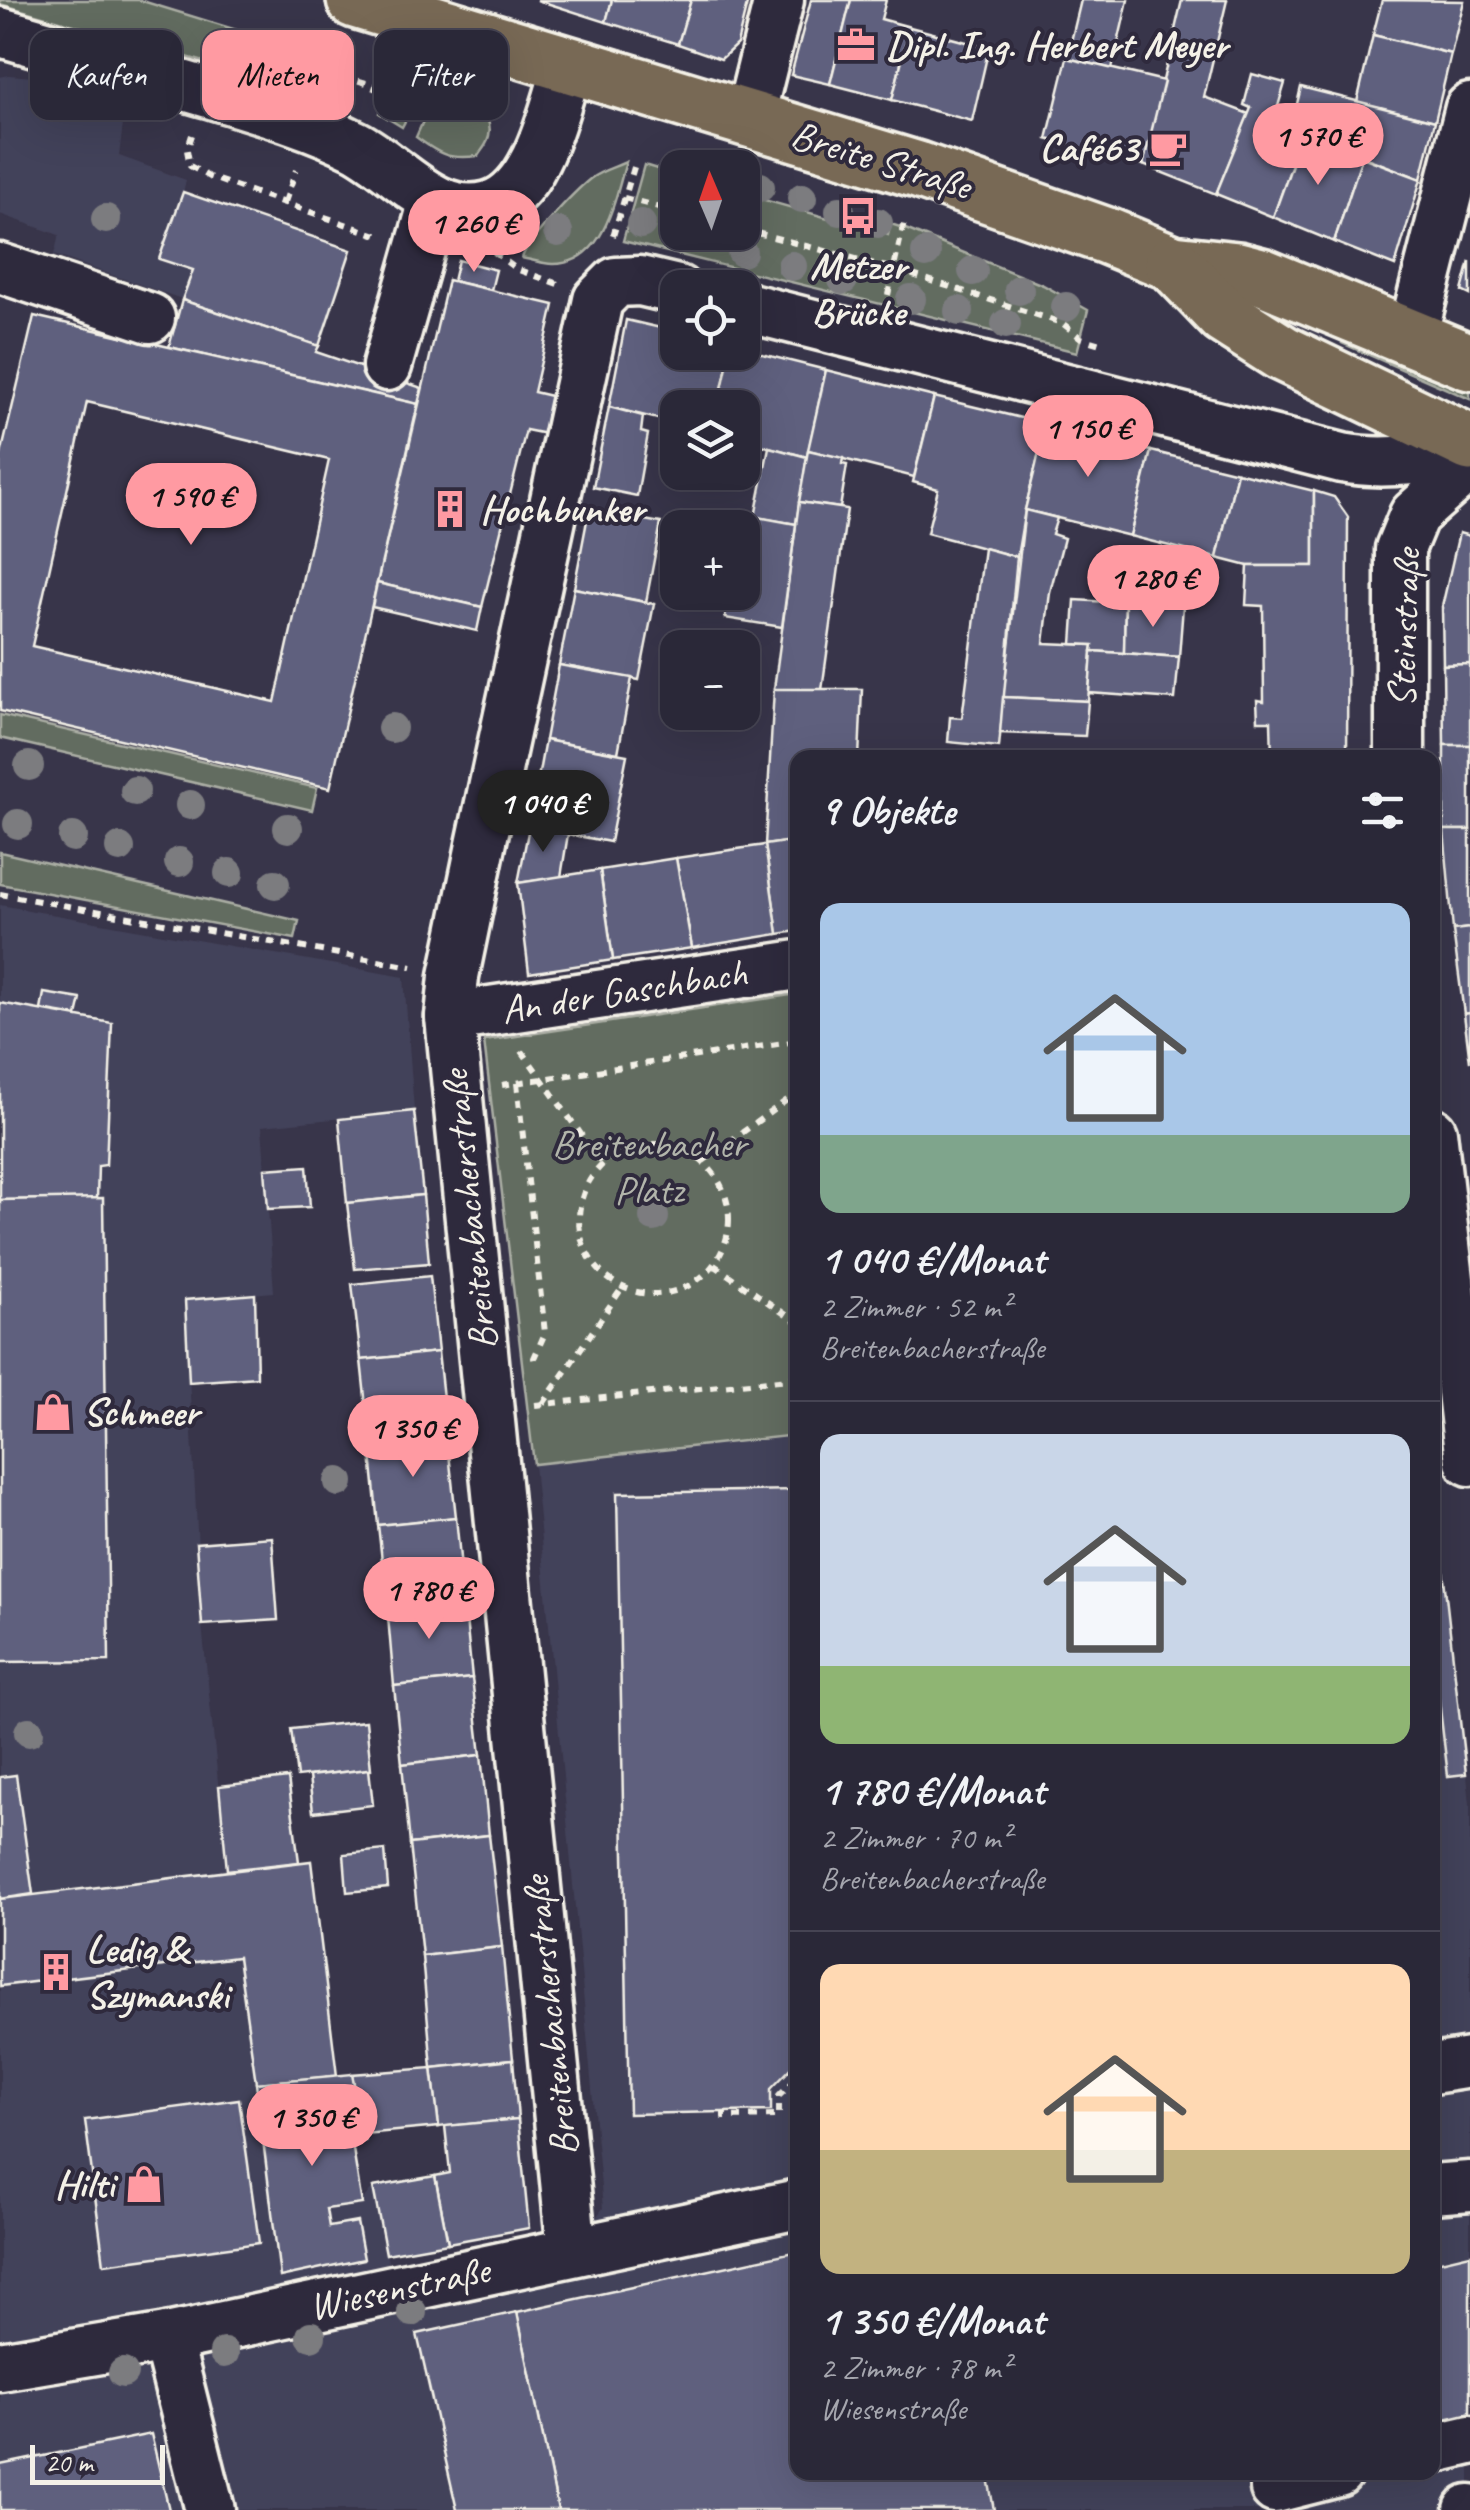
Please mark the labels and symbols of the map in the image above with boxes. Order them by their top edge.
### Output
place label: Dipl. Ing. Herbert Meyer [886,20,1232,70]
office icon: Dipl. Ing. Herbert Meyer [835,24,877,66]
pin: 1 570 € [1226,103,1410,188]
street label: Breite Straße [785,109,980,212]
place label: Café63 [1039,123,1142,173]
cafe icon: Café63 [1147,127,1189,169]
north arrow [660,150,760,250]
pin: 1 260 € [382,190,566,275]
bus stop icon: Metzer Brücke [837,195,879,237]
place label: Metzer Brücke [810,241,911,337]
pin: 1 150 € [996,395,1180,480]
pin: 1 590 € [99,463,283,548]
place label: Hochbunker [480,484,649,534]
building icon: Hochbunker [429,488,471,530]
pin: 1 280 € [1061,545,1245,630]
street label: Steinstraße [1376,545,1432,708]
pin: 1 040 € [451,770,635,855]
street label: An der Gaschbach [498,947,751,1035]
street label: Breitenbacherstraße [429,1065,509,1352]
park label: Breitenbacher Platz [552,1119,750,1215]
place label: Schmeer [83,1387,204,1437]
shop icon: Schmeer [32,1391,74,1433]
pin: 1 350 € [321,1395,505,1480]
pin: 1 780 € [337,1557,521,1642]
street label: Breitenbacherstraße [510,1871,590,2158]
place label: Ledig & Szymanski [86,1924,234,2020]
building icon: Ledig & Szymanski [35,1951,77,1993]
pin: 1 350 € [220,2084,404,2169]
place label: Hilti [55,2159,119,2209]
shop icon: Hilti [123,2163,165,2205]
street label: Wiesenstraße [304,2244,497,2331]
scale bar [30,2440,165,2484]

